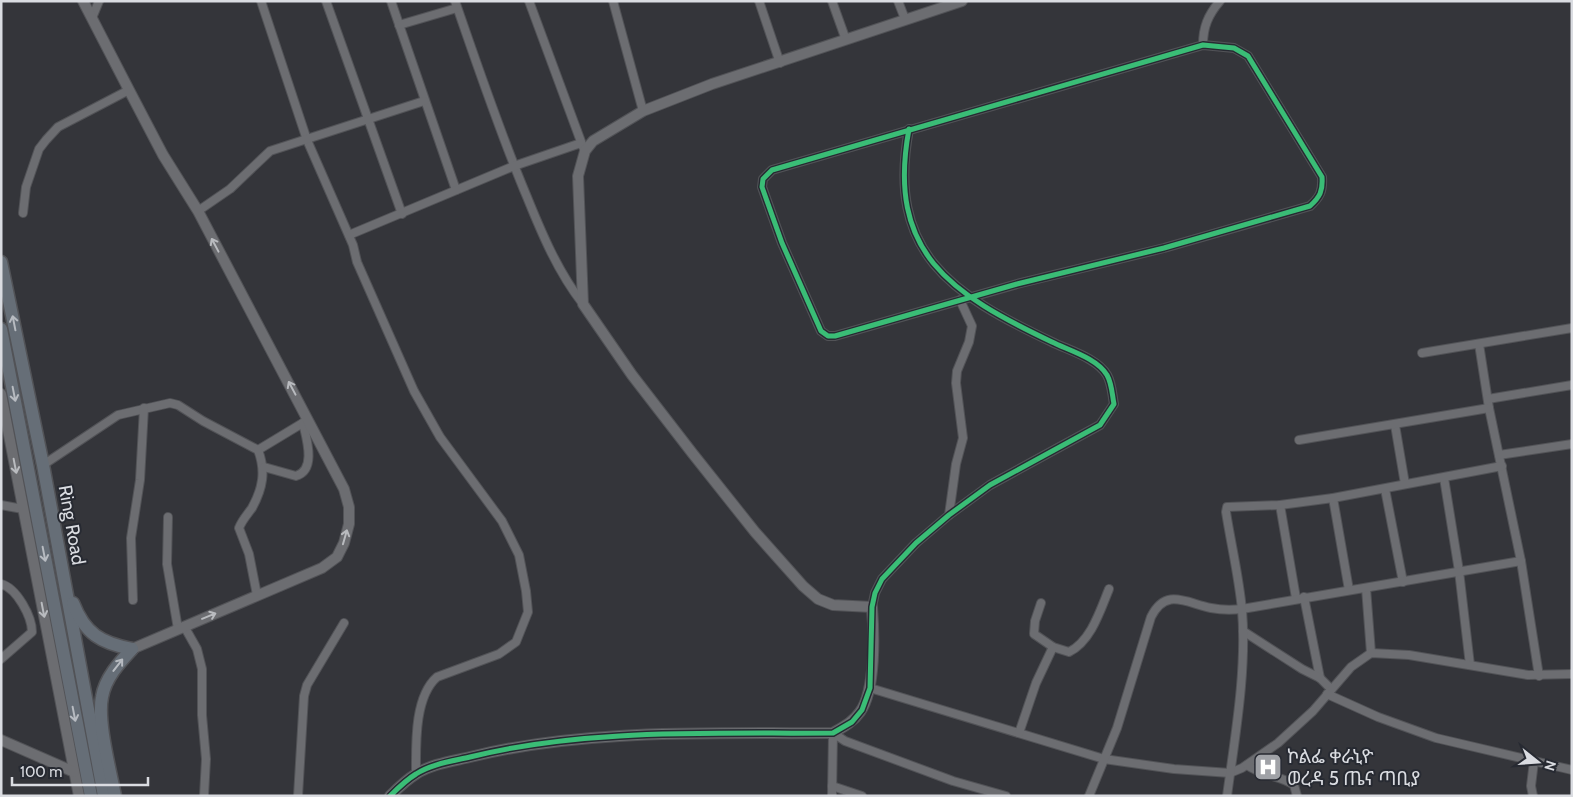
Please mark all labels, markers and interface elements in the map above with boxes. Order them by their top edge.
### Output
one-way arrow [210,238,219,253]
one-way arrow [8,316,18,332]
one-way arrow [287,381,297,396]
one-way arrow [9,386,19,402]
one-way arrow [11,457,20,473]
street label: Ring Road [54,483,90,567]
one-way arrow [341,529,350,545]
one-way arrow [40,546,49,562]
one-way arrow [39,602,49,618]
one-way arrow [201,611,217,620]
one-way arrow [113,659,124,672]
one-way arrow [70,705,80,721]
north arrow [1513,737,1563,787]
place label: ኮልፌ ቀራኒዮ ወረዳ 5 ጤና ጣቢያ [1287,745,1420,790]
hospital icon: ኮልፌ ቀራኒዮ ወረዳ 5 ጤና ጣቢያ [1253,752,1283,782]
scale bar [12,754,149,786]
text: N [1540,758,1560,773]
text: 100 m [20,763,62,781]

